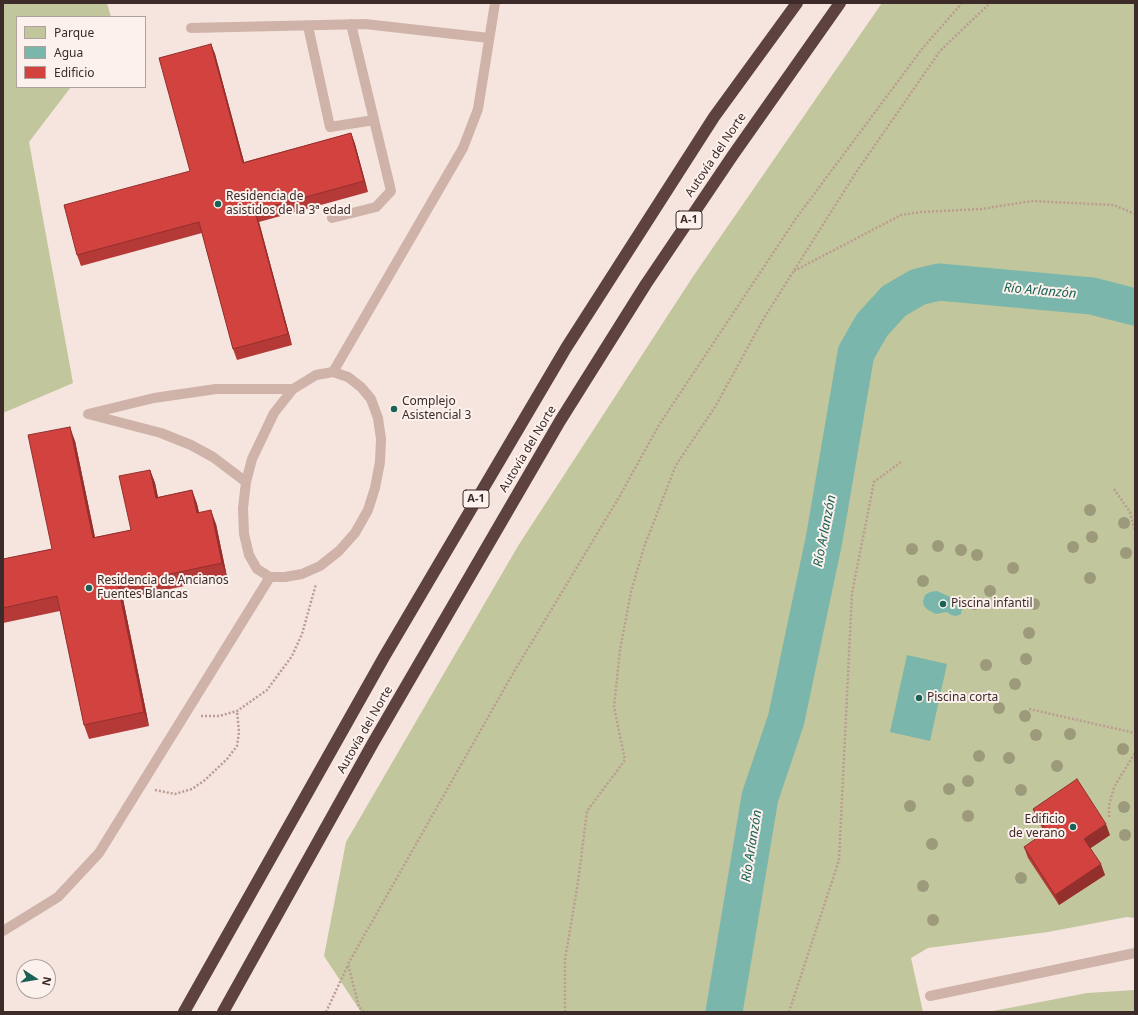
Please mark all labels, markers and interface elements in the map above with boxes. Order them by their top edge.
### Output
legend [16,16,146,88]
text: Parque [54,24,94,41]
text: Agua [54,44,83,61]
text: Edificio [54,64,95,81]
street label: Autovía del Norte [683,110,749,200]
place label: Residencia de asistidos de la 3ª edad [226,190,351,218]
marker: Residencia de asistidos de la 3ª edad [213,199,223,209]
road number: A-1 [676,211,702,229]
water label: Río Arlanzón [1003,280,1077,302]
place label: Complejo Asistencial 3 [402,395,471,423]
street label: Autovía del Norte [497,403,559,495]
marker: Complejo Asistencial 3 [389,404,399,414]
road number: A-1 [463,490,489,508]
water label: Río Arlanzón [810,494,840,568]
place label: Residencia de Ancianos Fuentes Blancas [97,574,229,602]
marker: Residencia de Ancianos Fuentes Blancas [84,583,94,593]
place label: Piscina infantil [951,597,1033,611]
marker: Piscina infantil [938,599,948,609]
street label: Autovía del Norte [334,684,396,776]
place label: Piscina corta [927,691,998,705]
marker: Piscina corta [914,693,924,703]
water label: Río Arlanzón [739,809,765,883]
place label: Edificio de verano [1009,813,1065,841]
marker: Edificio de verano [1068,822,1078,832]
north arrow [16,959,56,999]
text: N [39,975,56,987]

